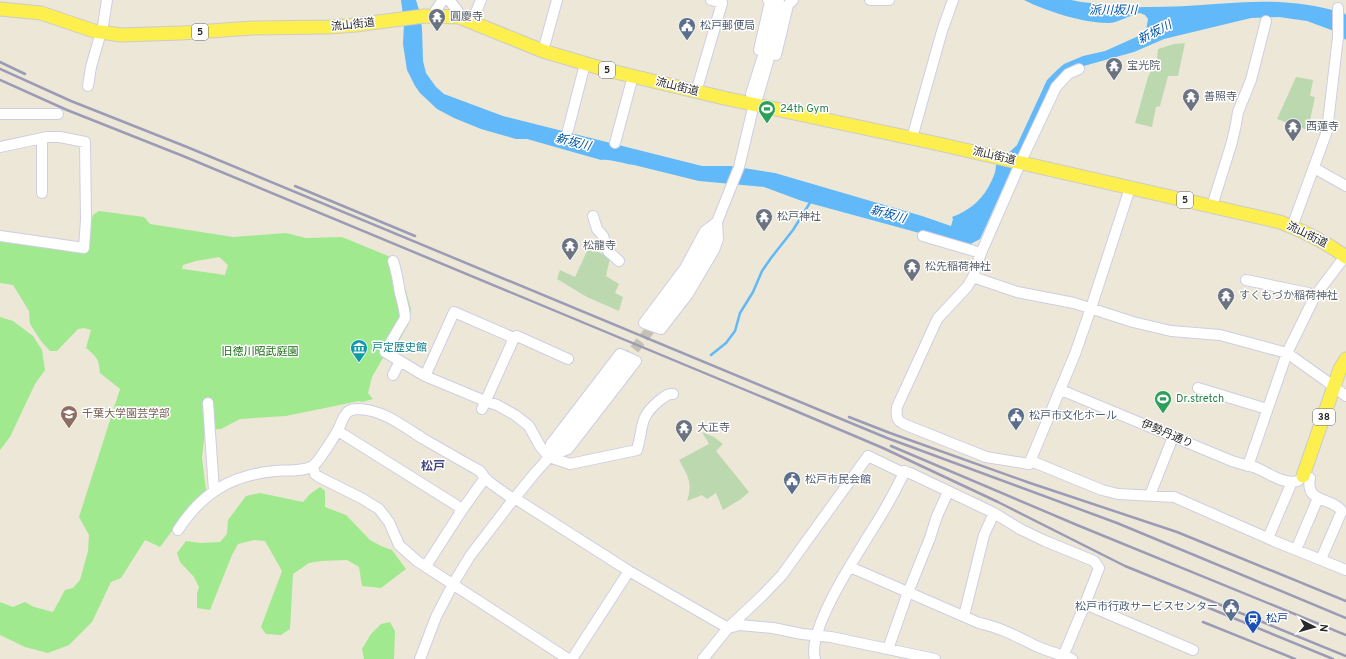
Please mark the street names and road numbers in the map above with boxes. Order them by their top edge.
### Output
street label: 流山街道 [330,16,376,34]
road number: 5 [192,24,208,40]
road number: 5 [599,62,615,78]
street label: 流山街道 [654,75,700,99]
street label: 流山街道 [971,144,1017,168]
road number: 5 [1177,192,1193,208]
street label: 流山街道 [1284,219,1330,251]
road number: 38 [1313,409,1335,425]
street label: 伊勢丹通り [1139,417,1195,451]

